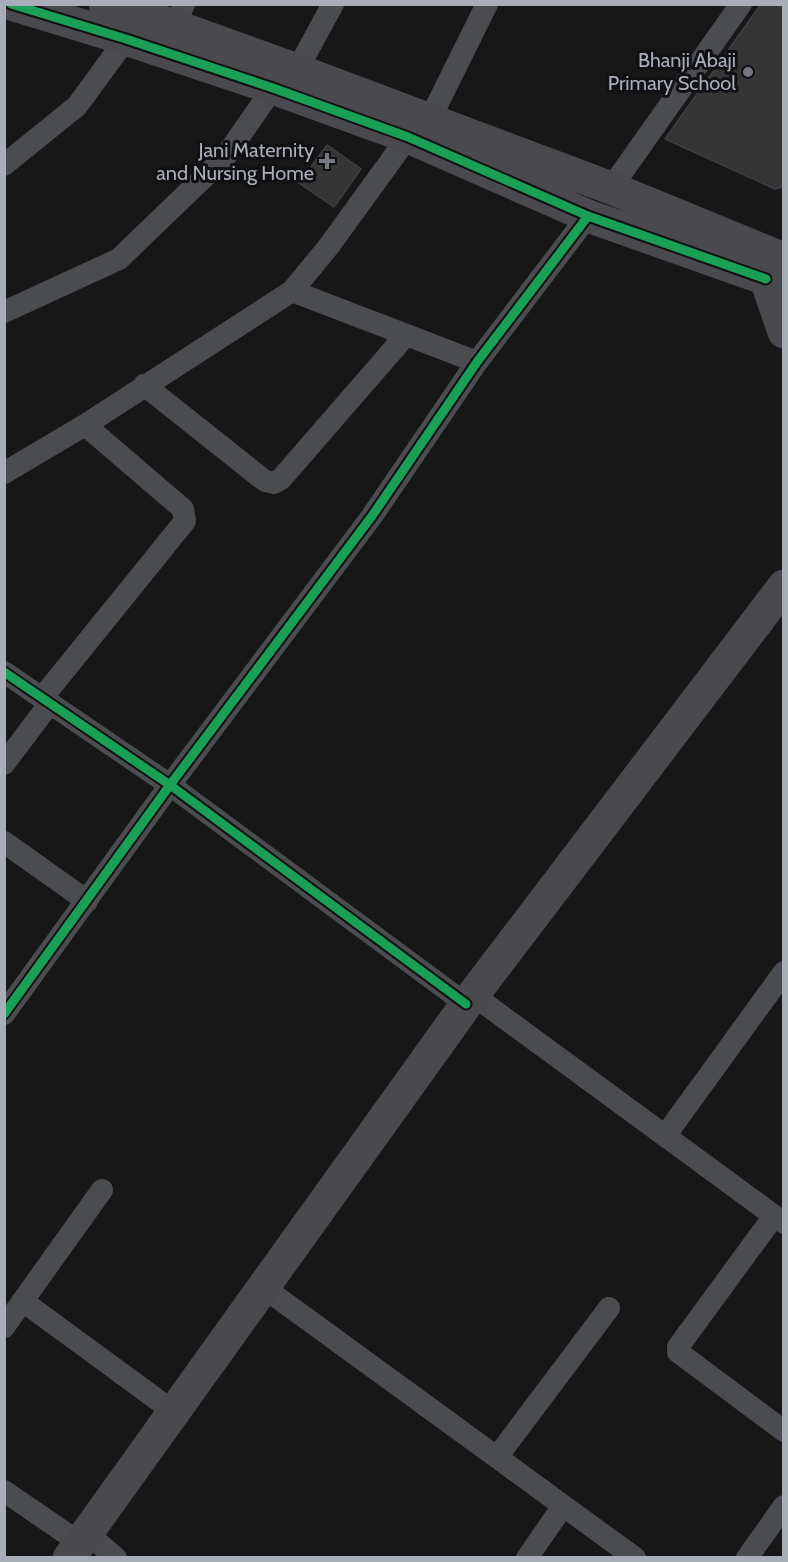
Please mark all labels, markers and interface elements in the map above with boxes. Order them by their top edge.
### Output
place label: Bhanji Abaji Primary School [608,48,736,95]
marker: Bhanji Abaji Primary School [741,65,755,79]
place label: Jani Maternity and Nursing Home [156,138,314,185]
marker: Jani Maternity and Nursing Home [318,152,336,170]

